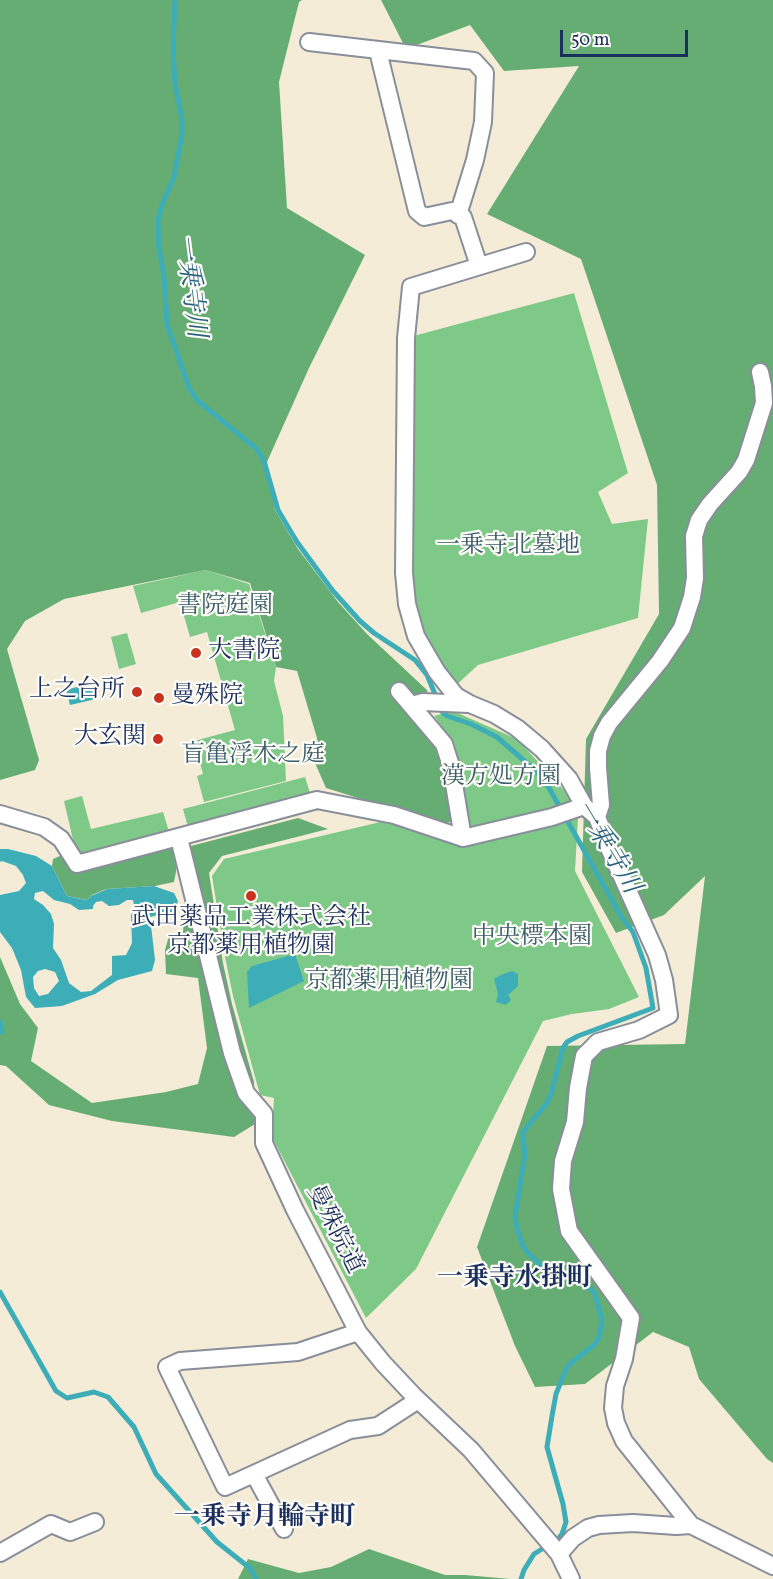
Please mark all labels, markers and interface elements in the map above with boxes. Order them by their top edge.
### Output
scale bar [563,18,690,56]
text: 50 m [571,28,610,53]
water label: 一乗寺川 [166,232,210,340]
park label: 一乗寺北墓地 [436,534,580,562]
park label: 書院庭園 [177,594,273,622]
place label: 大書院 [208,639,280,667]
marker: 大書院 [189,646,203,660]
place label: 上之台所 [29,678,125,706]
place label: 曼殊院 [171,684,243,712]
marker: 上之台所 [130,685,144,699]
marker: 曼殊院 [152,691,166,705]
place label: 大玄関 [74,725,146,753]
marker: 大玄関 [151,732,165,746]
park label: 盲亀浮木之庭 [181,743,325,771]
park label: 漢方処方園 [441,765,561,793]
water label: 一乗寺川 [565,795,645,901]
marker: 武田薬品工業株式会社 京都薬用植物園 [244,889,258,903]
place label: 武田薬品工業株式会社 京都薬用植物園 [131,906,371,962]
park label: 中央標本園 [472,925,592,953]
park label: 京都薬用植物園 [305,969,473,997]
street label: 曼殊院道 [298,1181,368,1279]
district label: 一乗寺水掛町 [437,1264,593,1296]
district label: 一乗寺月輪寺町 [174,1503,356,1535]

